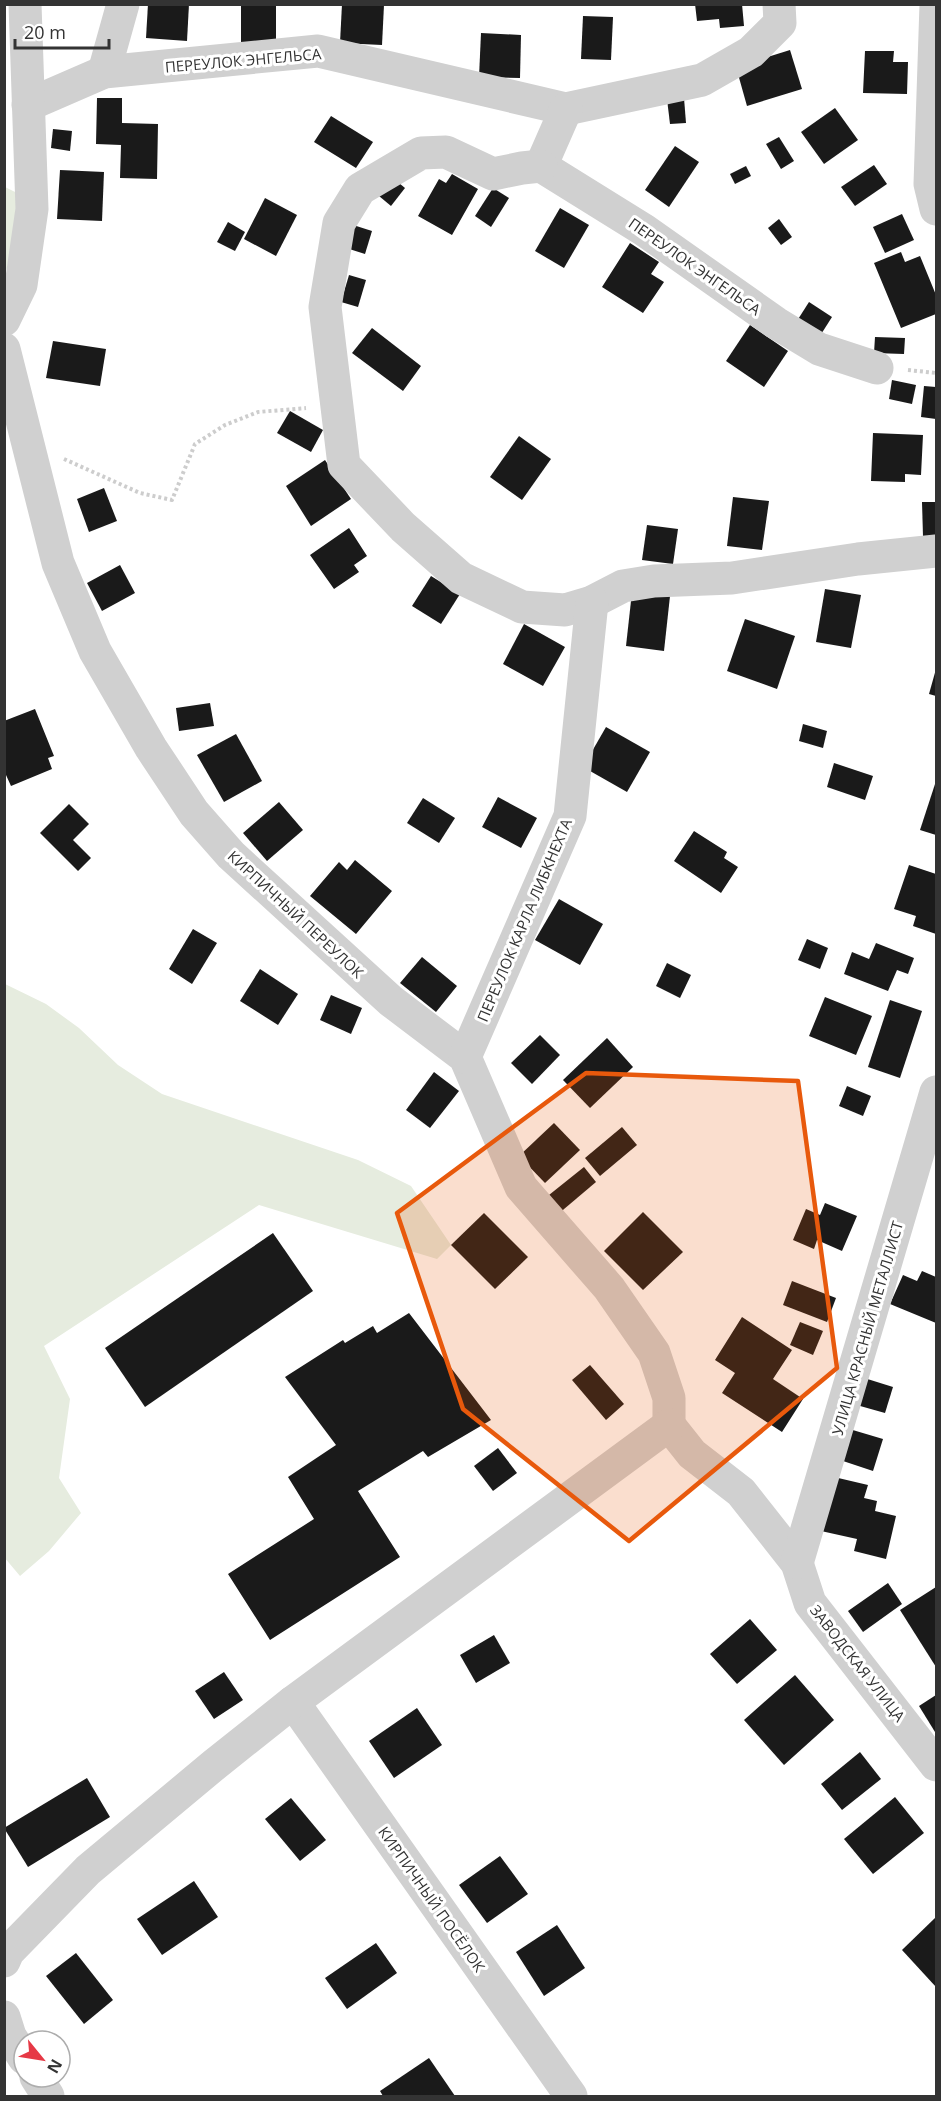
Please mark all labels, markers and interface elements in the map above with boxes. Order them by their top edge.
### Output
scale bar [15,12,110,50]
text: 20 m [24,20,66,44]
street label: ПЕРЕУЛОК ЭНГЕЛЬСА [164,43,322,77]
street label: ПЕРЕУЛОК ЭНГЕЛЬСА [625,213,765,319]
street label: ПЕРЕУЛОК КАРЛА ЛИБКНЕХТА [472,815,576,1025]
street label: КИРПИЧНЫЙ ПЕРЕУЛОК [224,846,369,983]
street label: УЛИЦА КРАСНЫЙ МЕТАЛЛИСТ [827,1218,907,1437]
street label: ЗАВОДСКАЯ УЛИЦА [806,1600,910,1726]
street label: КИРПИЧНЫЙ ПОСЁЛОК [374,1822,490,1976]
north arrow [12,2029,72,2089]
text: N [42,2055,68,2078]

